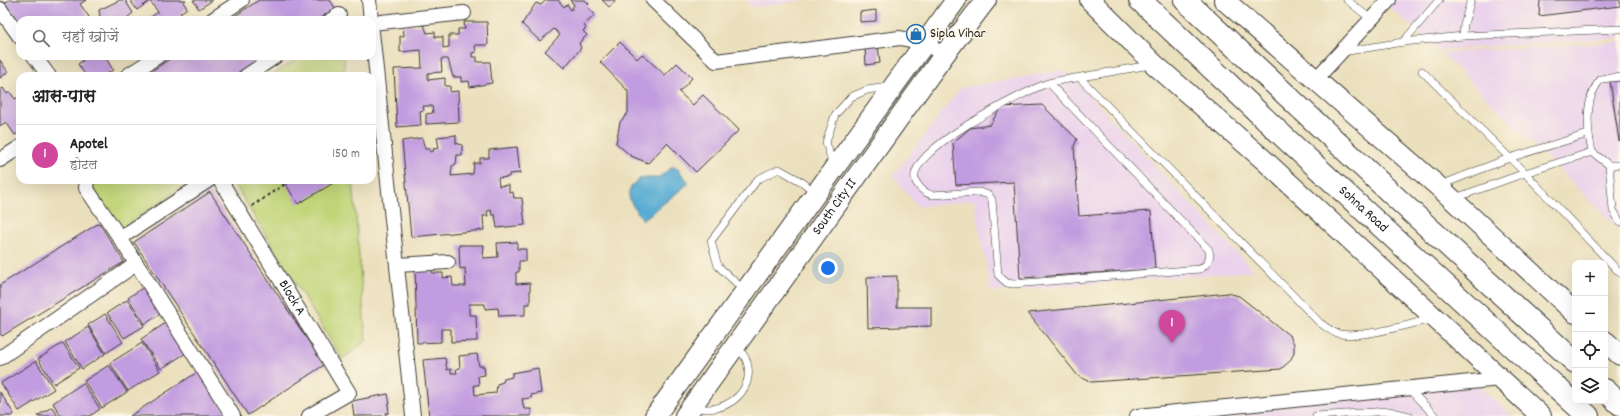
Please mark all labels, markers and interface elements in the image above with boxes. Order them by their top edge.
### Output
search box [16,16,376,60]
shop icon: Sipla Vihar [905,23,927,45]
place label: Sipla Vihar [930,24,987,44]
icon: search [30,27,52,49]
text: यहाँ खोजें [62,27,119,49]
text: आस-पास [32,86,96,110]
text: Apotel [70,134,108,156]
text: 1 [44,145,46,164]
text: 150 m [332,145,360,164]
text: होटल [70,156,97,175]
street label: South City II [808,174,862,240]
street label: Sohna Road [1334,181,1392,238]
your location [818,258,838,278]
map controls [1572,260,1608,404]
button: + [1572,260,1608,296]
street label: Block A [273,276,310,320]
button: − [1572,296,1608,332]
pin: 1 [1159,310,1185,343]
button: locate [1572,332,1608,368]
button: layers [1572,368,1608,404]

